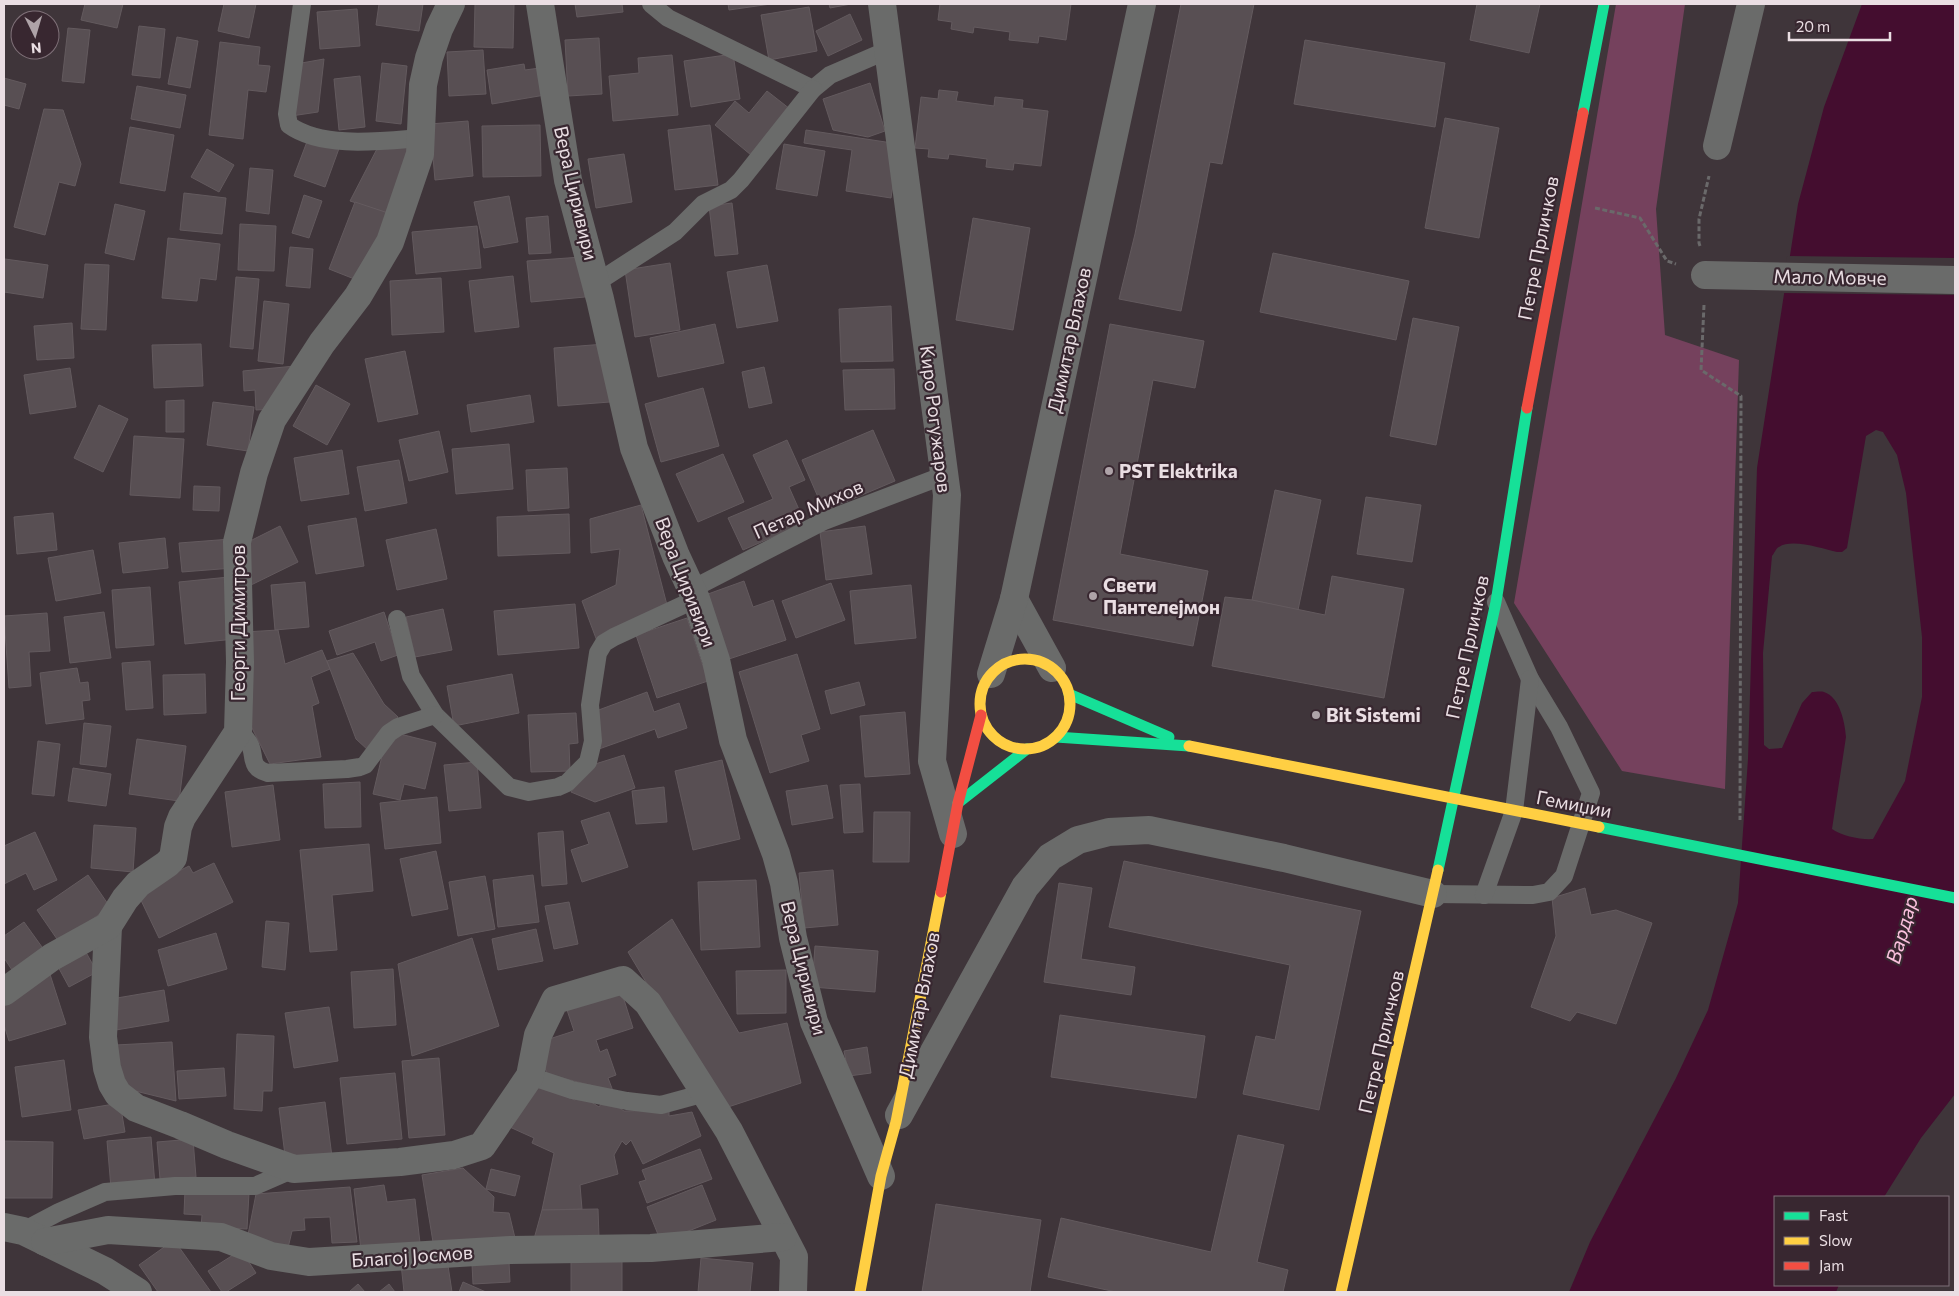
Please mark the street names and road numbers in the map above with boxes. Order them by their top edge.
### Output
street label: Вера Циривири [550,123,603,262]
street label: Петре Прличков [1512,174,1563,322]
street label: Мало Мовче [1773,264,1887,289]
street label: Димитар Влахов [1042,265,1095,415]
street label: Киро Рогужаров [916,344,957,494]
street label: Петар Михов [749,474,866,543]
street label: Вера Циривири [651,514,722,650]
street label: Георги Димитров [226,545,249,701]
street label: Петре Прличков [1440,573,1493,721]
street label: Гемиџии [1534,785,1614,822]
street label: Вера Циривири [777,898,832,1037]
street label: Димитар Влахов [893,930,944,1080]
street label: Петре Прличков [1353,968,1408,1116]
street label: Благој Јосмов [350,1240,474,1271]

